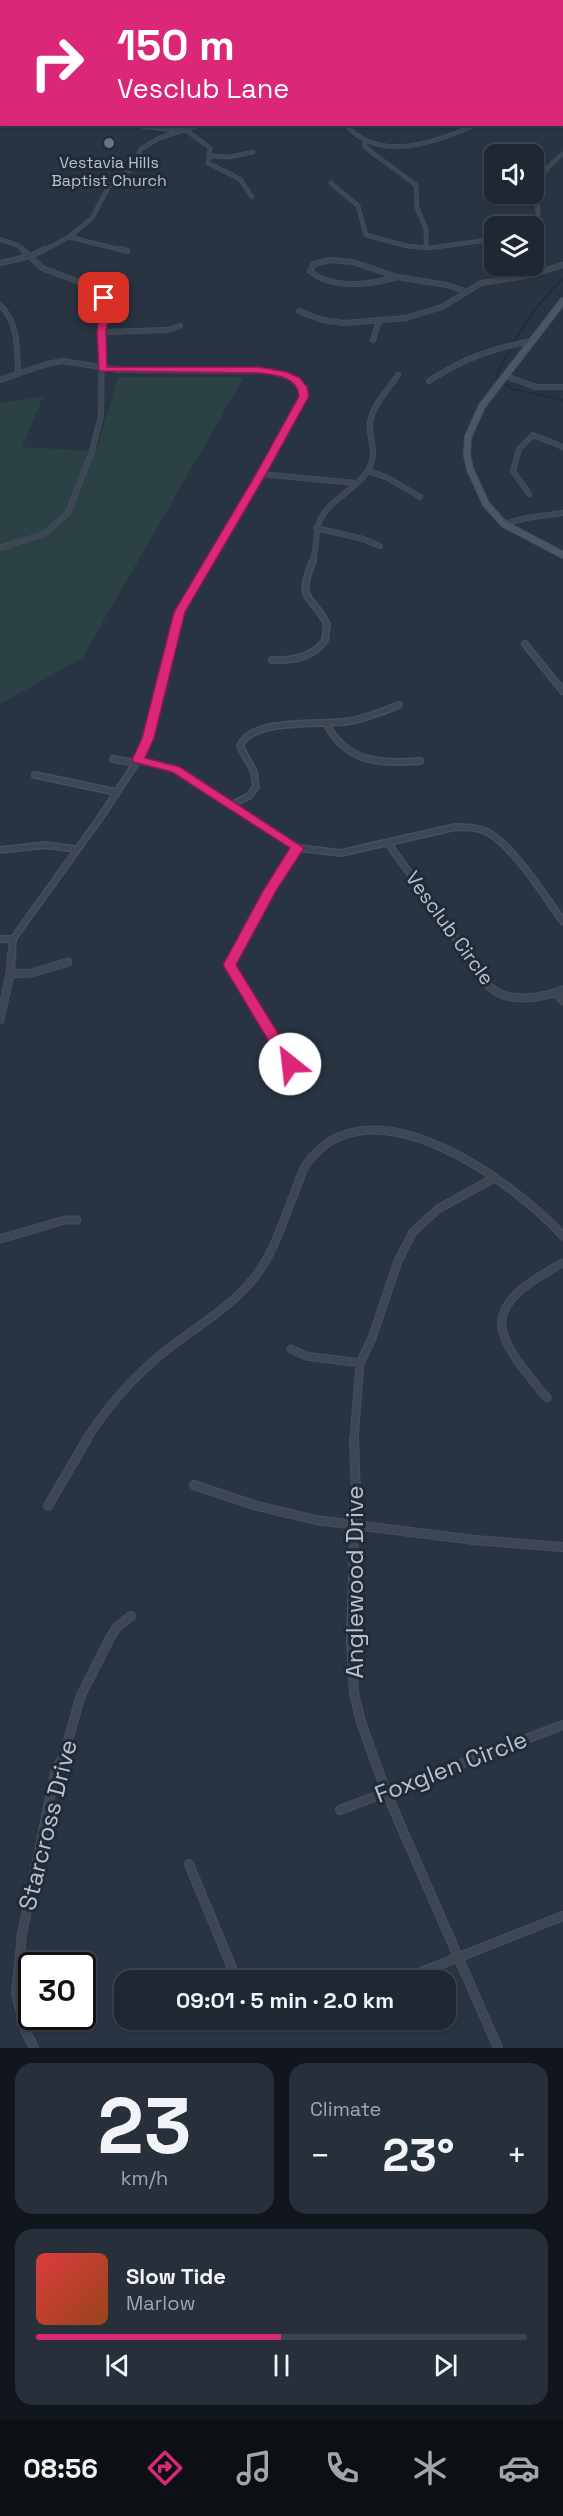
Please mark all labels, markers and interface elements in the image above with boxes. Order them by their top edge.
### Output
text: 150 m [117,19,235,72]
icon: right [18,24,96,102]
text: Vesclub Lane [117,71,289,106]
marker: Vestavia Hills Baptist Church [102,136,116,150]
map controls [484,144,544,276]
button: sound [484,144,544,204]
place label: Vestavia Hills Baptist Church [51,152,167,191]
button: layers [484,216,544,276]
pin [78,272,129,323]
icon: arrive [87,281,120,314]
street label: Vesclub Circle [400,866,500,990]
position arrow [258,1032,322,1096]
street label: Anglewood Drive [339,1486,370,1678]
street label: Foxglen Circle [370,1723,532,1810]
street label: Starcross Drive [11,1736,84,1913]
speed limit sign: 30 [18,1952,96,2030]
text: 09:01 · 5 min · 2.0 km [176,1986,394,2014]
text: 23 [98,2076,191,2176]
text: Climate [310,2096,381,2122]
text: 23° [383,2127,454,2184]
text: − [310,2135,330,2177]
text: + [507,2135,527,2177]
text: km/h [121,2165,168,2191]
text: Slow Tide [126,2262,226,2290]
text: Marlow [126,2290,195,2316]
icon: previous [101,2349,134,2382]
icon: pause [265,2349,298,2382]
icon: next [429,2349,462,2382]
icon: directions [144,2447,186,2489]
icon: music [233,2447,275,2489]
icon: phone [321,2447,363,2489]
icon: climate [409,2447,451,2489]
icon: car [498,2447,540,2489]
text: 08:56 [23,2451,98,2486]

